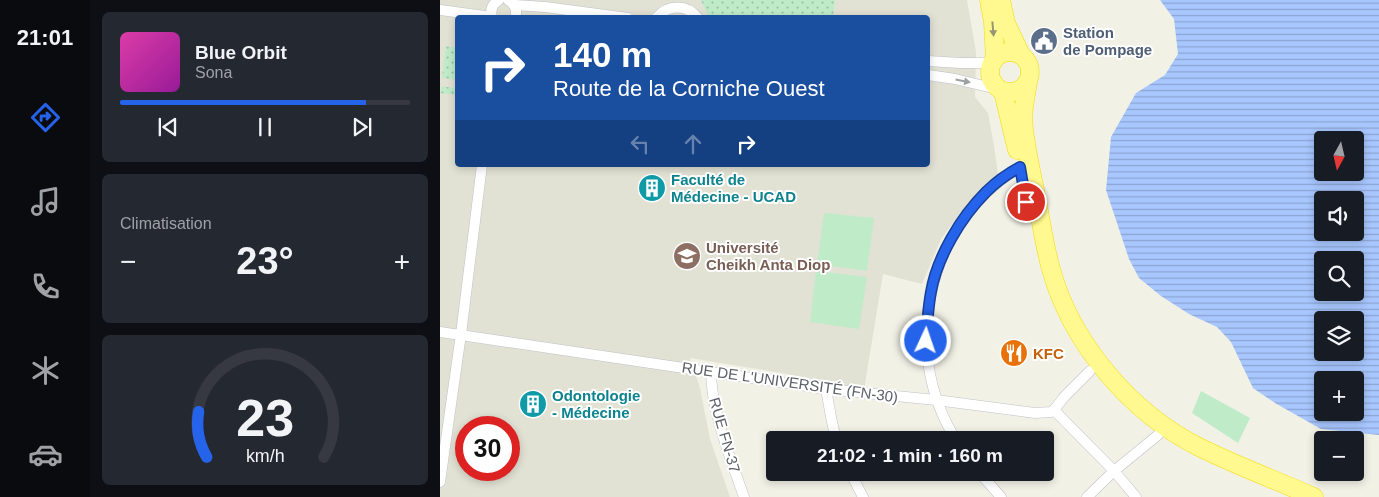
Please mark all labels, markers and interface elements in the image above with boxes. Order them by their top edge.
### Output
one-way arrow [989,22,997,38]
place label: Station de Pompage [1063,24,1152,58]
text: 21:01 [17,25,73,50]
public building icon: Station de Pompage [1029,26,1059,56]
icon: right [470,35,535,100]
text: 140 m [553,35,652,74]
text: Blue Orbit [195,42,287,63]
text: Sona [195,64,232,81]
text: Route de la Corniche Ouest [553,76,825,101]
one-way arrow [955,77,971,85]
icon: directions [28,100,63,135]
icon: previous [154,113,182,141]
icon: pause [251,113,279,141]
icon: next [348,113,376,141]
icon: left [626,130,654,158]
icon: ahead [679,130,707,158]
icon: right [732,130,760,158]
north arrow [1314,131,1364,181]
map controls [1314,131,1364,481]
place label: Faculté de Médecine - UCAD [671,171,796,205]
building icon: Faculté de Médecine - UCAD [637,173,667,203]
pin [1005,181,1047,223]
icon: music [28,184,63,219]
icon: arrive [1012,188,1040,216]
button: sound [1314,191,1364,241]
text: Climatisation [120,215,212,232]
place label: Université Cheikh Anta Diop [706,239,830,273]
text: 23° [236,240,294,282]
school or university icon: Université Cheikh Anta Diop [672,241,702,271]
text: − [120,246,136,277]
text: + [394,246,410,277]
button: search [1314,251,1364,301]
icon: phone [28,269,63,304]
button: layers [1314,311,1364,361]
position arrow [899,314,951,366]
restaurant icon: KFC [999,338,1029,368]
place label: KFC [1033,345,1064,362]
icon: climate [28,353,63,388]
street label: RUE DE L'UNIVERSITÉ (FN-30) [681,358,899,406]
button: + [1314,371,1364,421]
place label: Odontologie - Médecine [552,387,640,421]
text: 23 [236,389,294,447]
building icon: Odontologie - Médecine [518,389,548,419]
street label: RUE FN-37 [706,395,744,475]
speed limit sign: 30 [455,416,520,481]
button: − [1314,431,1364,481]
icon: car [28,437,63,472]
text: 21:02 · 1 min · 160 m [817,445,1003,466]
text: km/h [246,446,284,466]

